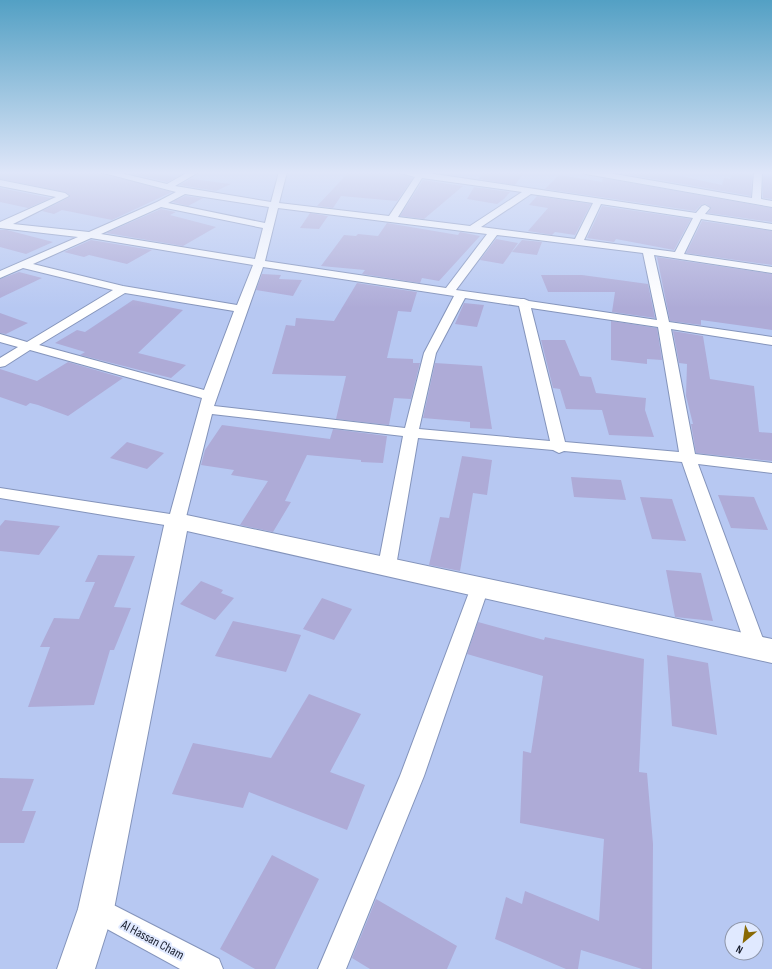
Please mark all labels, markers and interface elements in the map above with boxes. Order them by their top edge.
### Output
street label: Al Hassan Cham [118,916,187,963]
north arrow [724,921,764,961]
text: N [734,942,745,956]

